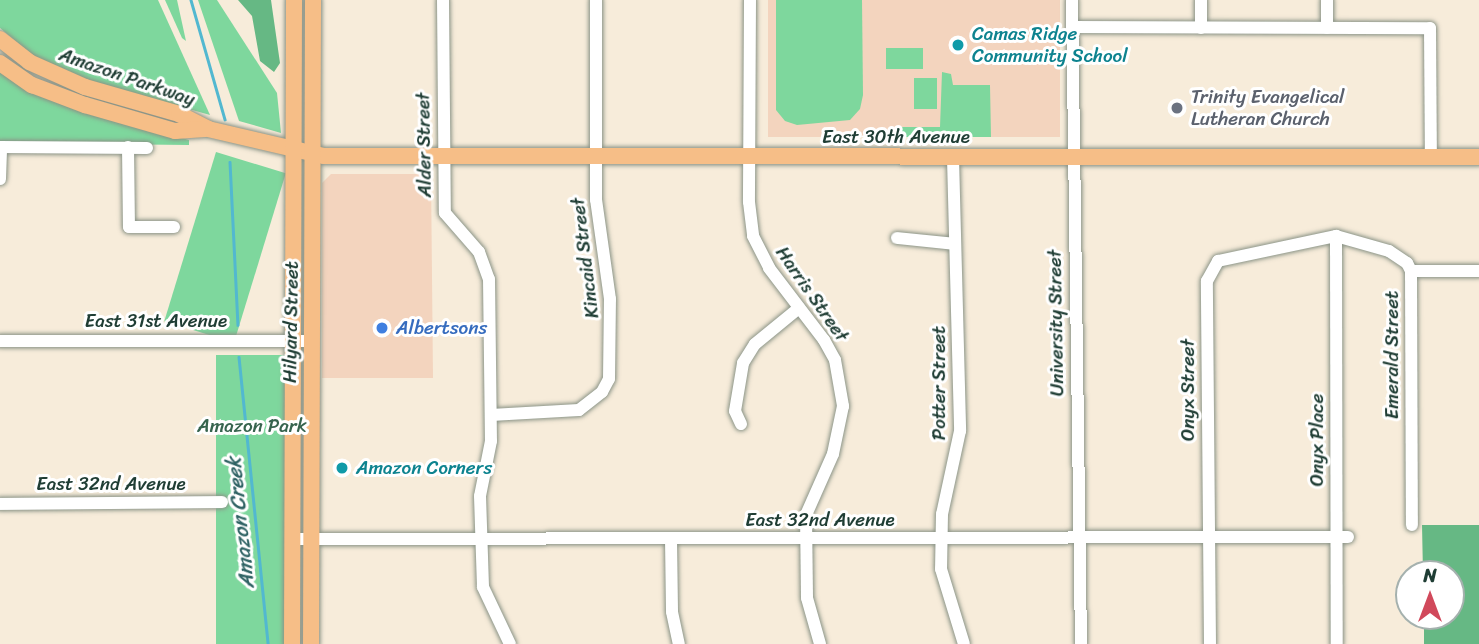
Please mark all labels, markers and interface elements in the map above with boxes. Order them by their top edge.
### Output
place label: Camas Ridge Community School [972,23,1128,67]
marker: Camas Ridge Community School [950,37,966,53]
street label: Amazon Parkway [56,43,198,111]
place label: Trinity Evangelical Lutheran Church [1191,86,1344,130]
street label: Alder Street [412,92,436,198]
marker: Trinity Evangelical Lutheran Church [1169,100,1185,116]
street label: East 30th Avenue [822,126,970,148]
street label: Kincaid Street [566,196,604,320]
street label: Harris Street [771,242,853,346]
street label: University Street [1043,250,1069,396]
street label: Hilyard Street [279,261,303,383]
street label: Emerald Street [1381,291,1403,419]
street label: East 31st Avenue [84,310,228,332]
place label: Albertsons [396,317,487,339]
marker: Albertsons [374,320,390,336]
street label: Potter Street [928,326,950,440]
street label: Onyx Street [1177,339,1199,441]
street label: Onyx Place [1306,394,1328,486]
park label: Amazon Park [197,415,307,437]
water label: Amazon Creek [221,456,259,590]
place label: Amazon Corners [356,457,492,479]
marker: Amazon Corners [334,460,350,476]
street label: East 32nd Avenue [36,473,186,495]
street label: East 32nd Avenue [745,509,895,531]
text: N [1423,559,1437,592]
north arrow [1395,560,1465,630]

